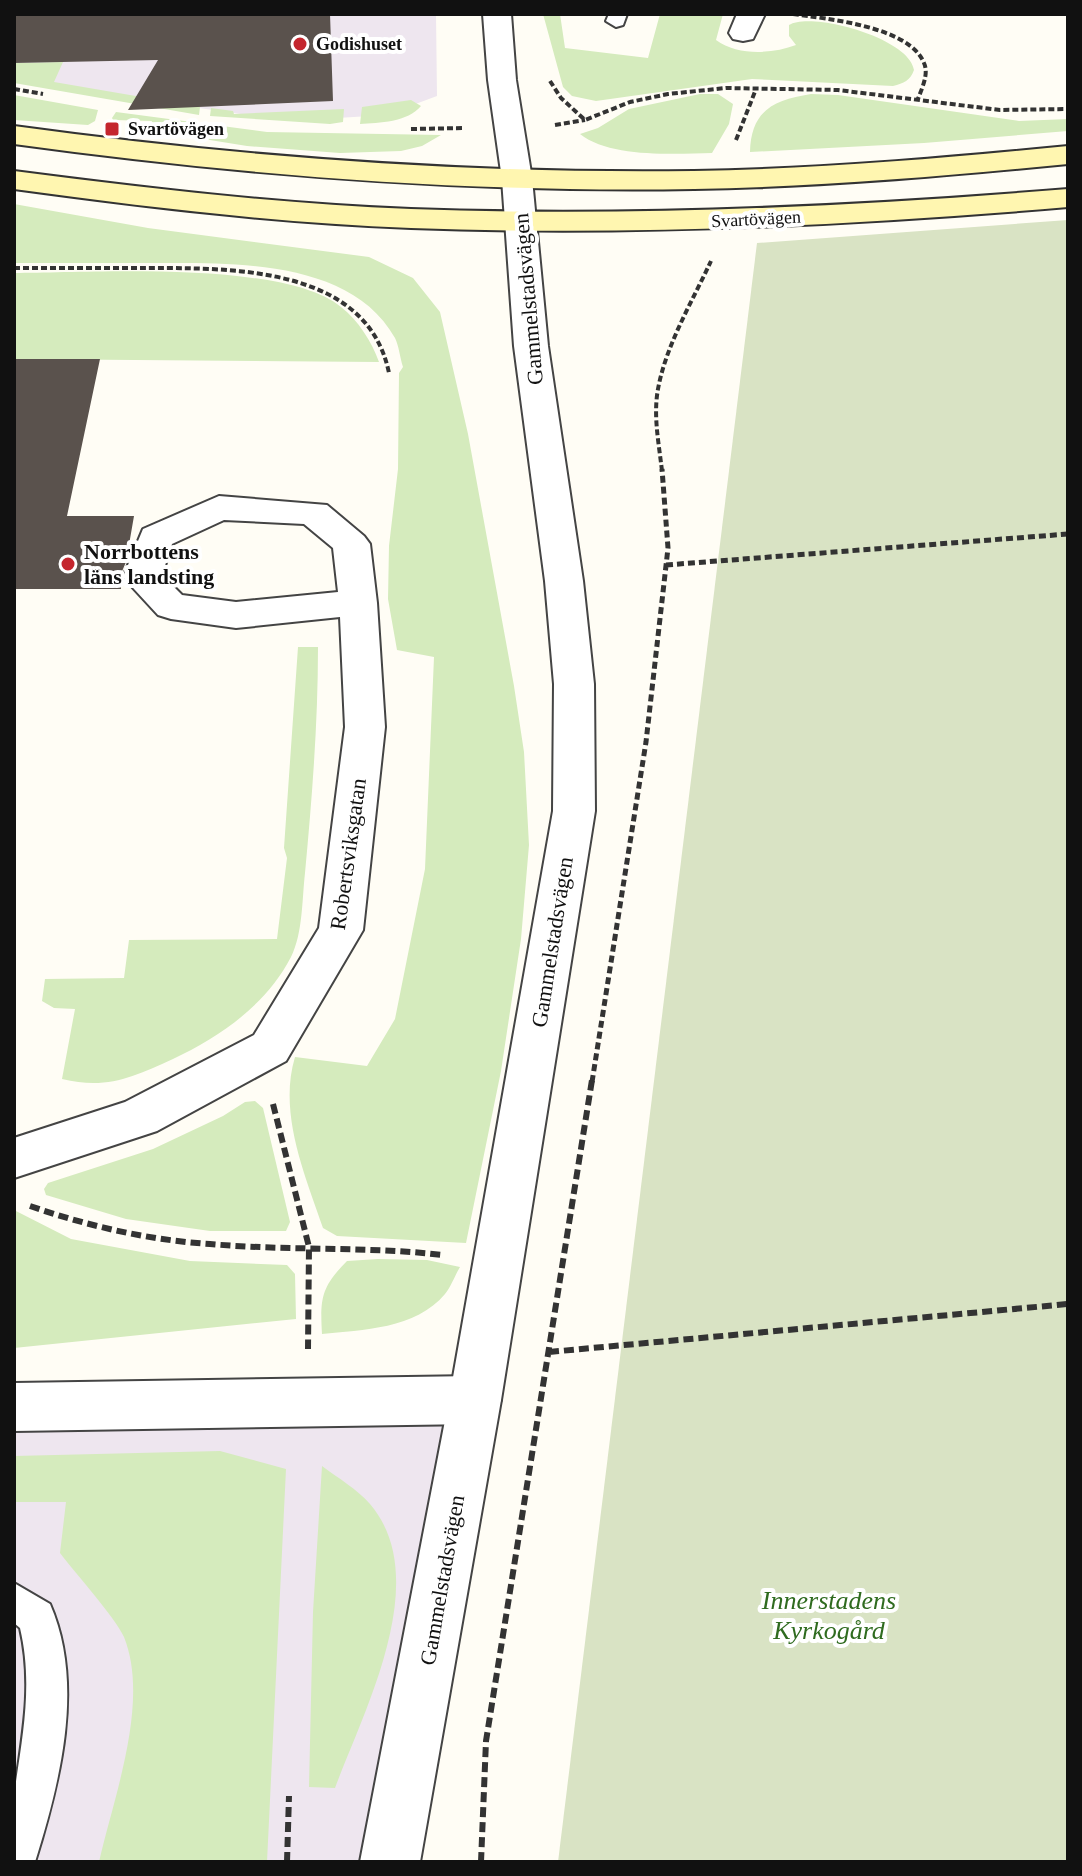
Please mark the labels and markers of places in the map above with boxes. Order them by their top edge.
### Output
place label: Godishuset [316,34,402,54]
marker: Godishuset [291,35,309,53]
place label: Svartövägen [128,119,224,139]
marker: Svartövägen [103,120,121,138]
place label: Norrbottens läns landsting [84,539,214,589]
marker: Norrbottens läns landsting [59,555,77,573]

